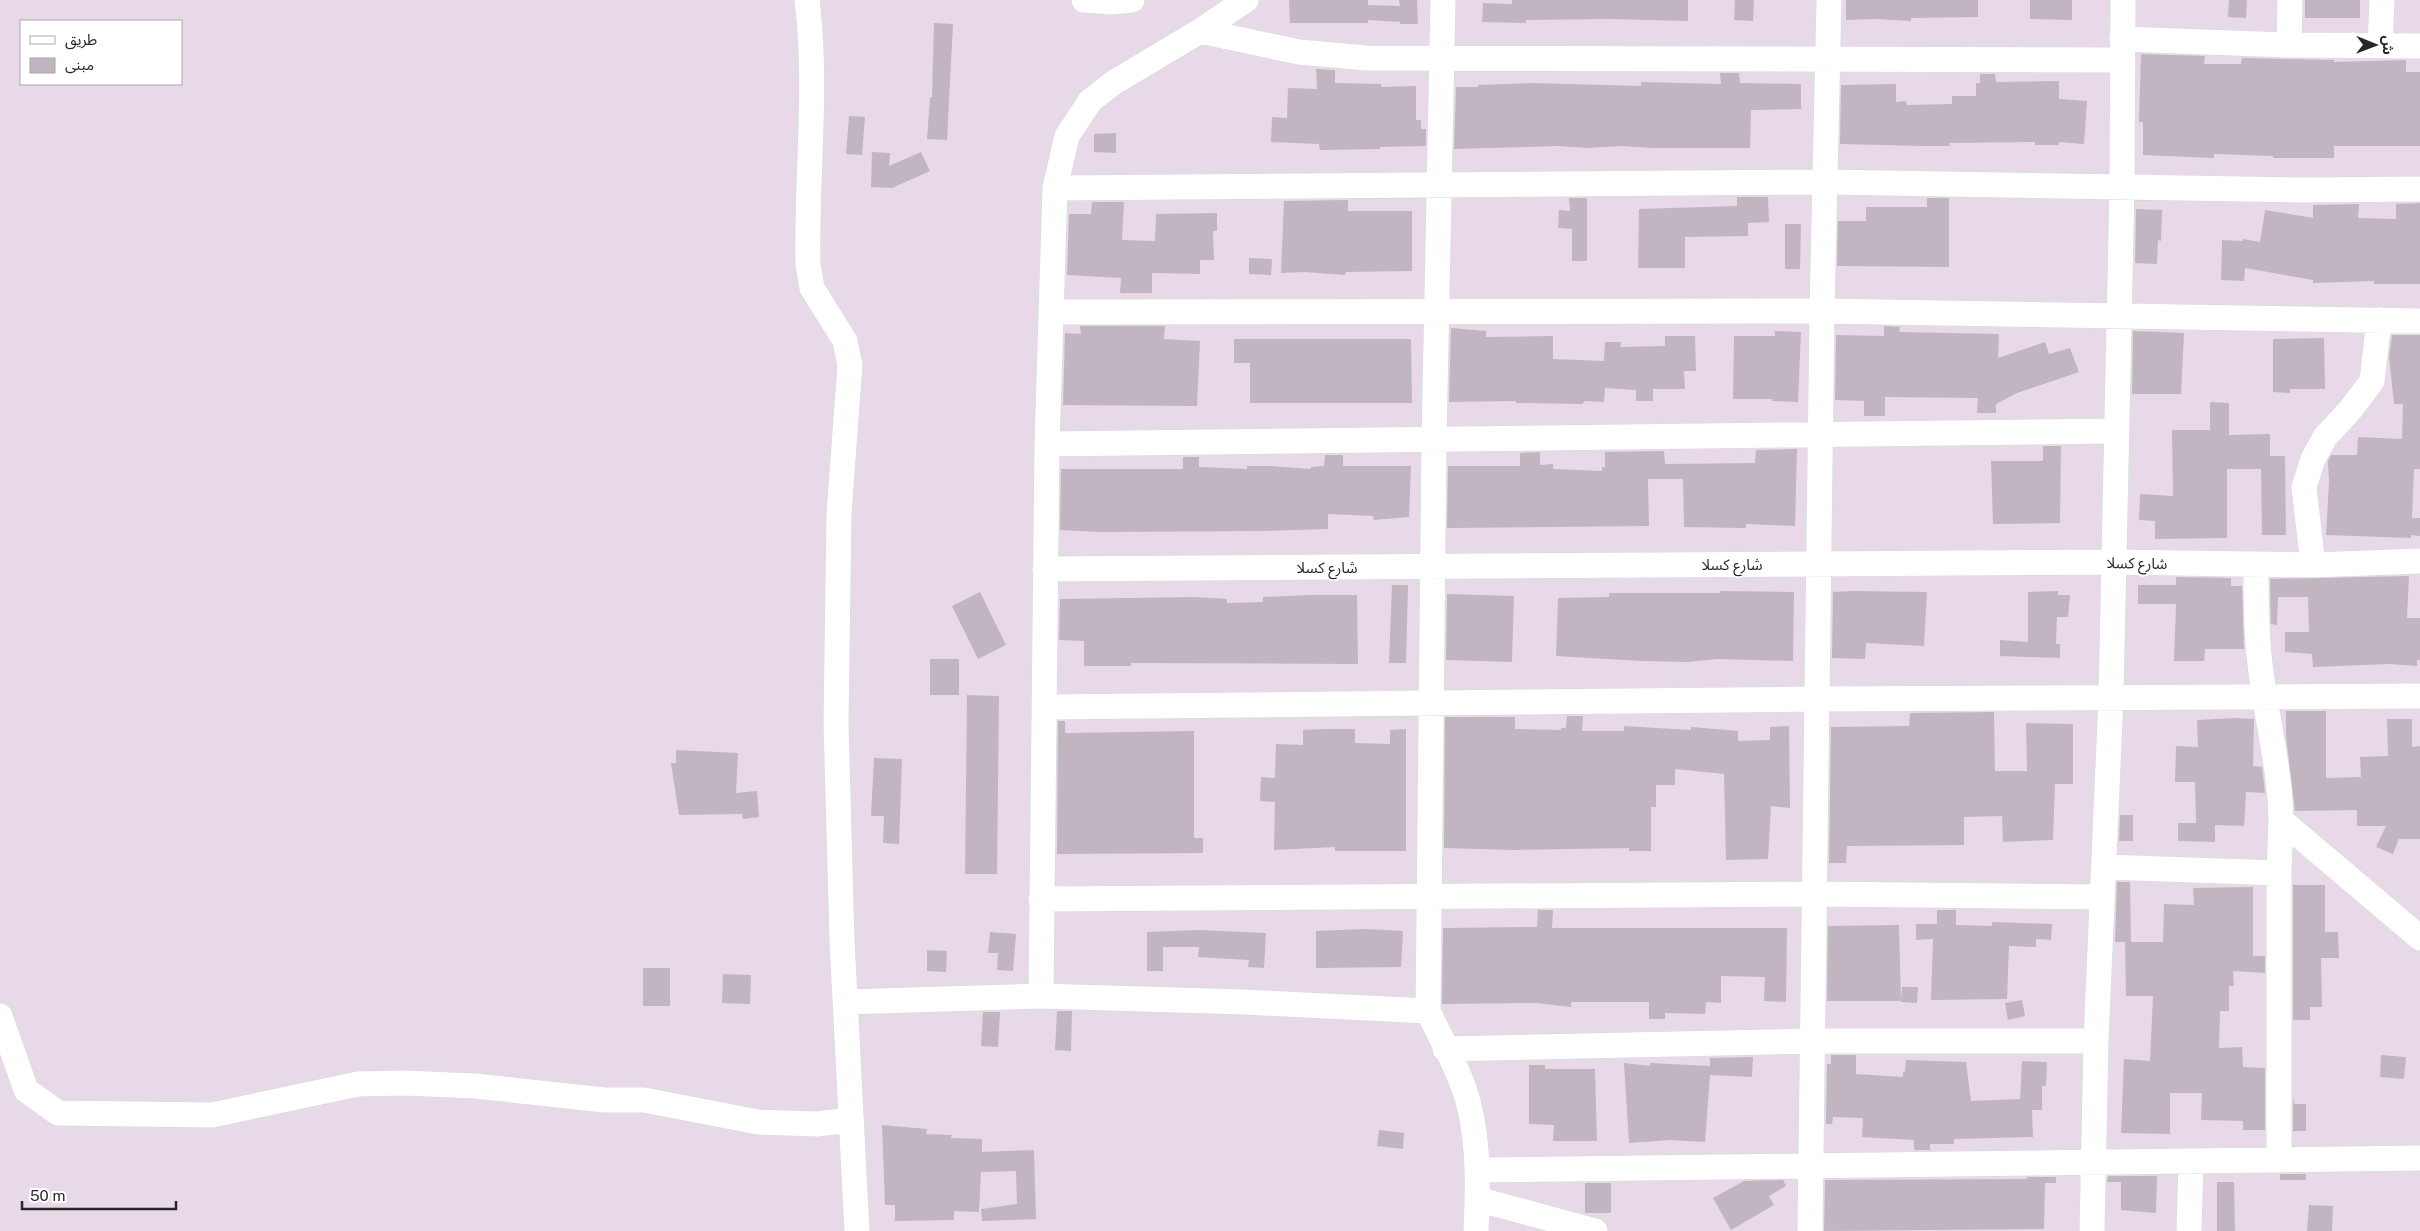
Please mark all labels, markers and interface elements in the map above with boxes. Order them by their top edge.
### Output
legend [20,20,182,85]
north arrow [2350,20,2400,70]
text: طريق [65,31,97,50]
text: ش [2380,35,2396,55]
text: مبنى [65,56,94,74]
street label: شارع كسلا [2106,554,2168,576]
street label: شارع كسلا [1702,556,1763,577]
street label: شارع كسلا [1297,559,1358,580]
scale bar [22,1178,176,1210]
text: 50 m [30,1187,65,1204]

